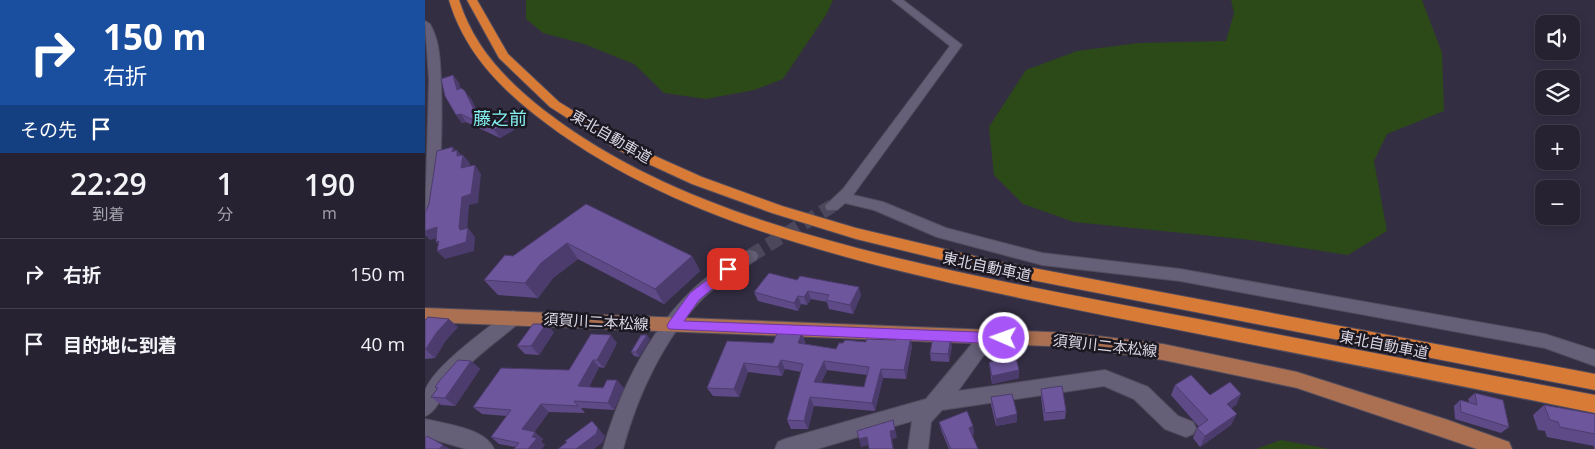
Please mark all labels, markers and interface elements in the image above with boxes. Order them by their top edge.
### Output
text: 150 m [103,13,207,60]
map controls [1535,15,1580,225]
button: sound [1535,15,1580,60]
icon: right [20,20,85,85]
text: 右折 [103,60,147,90]
button: layers [1535,70,1580,115]
street label: 東北自動車道 [568,105,655,167]
district label: 藤之前 [473,106,527,130]
icon: arrive [87,115,115,143]
text: その先 [20,117,77,143]
button: + [1535,125,1580,170]
text: 22:29 [70,163,147,204]
text: 1 [217,163,234,204]
text: 190 [304,164,355,205]
button: − [1535,180,1580,225]
text: m [322,202,337,224]
text: 到着 [92,203,124,225]
text: 分 [217,203,233,225]
street label: 東北自動車道 [941,247,1033,285]
pin [707,248,749,290]
icon: arrive [714,255,742,283]
icon: right [20,260,48,288]
text: 150 m [350,261,405,287]
text: 右折 [63,262,101,288]
street label: 須賀川二本松線 [543,308,649,334]
position arrow [977,311,1029,363]
street label: 東北自動車道 [1338,326,1430,362]
icon: arrive [20,330,48,358]
street label: 須賀川二本松線 [1052,330,1158,360]
text: 40 m [361,331,405,357]
text: 目的地に到着 [63,332,177,358]

